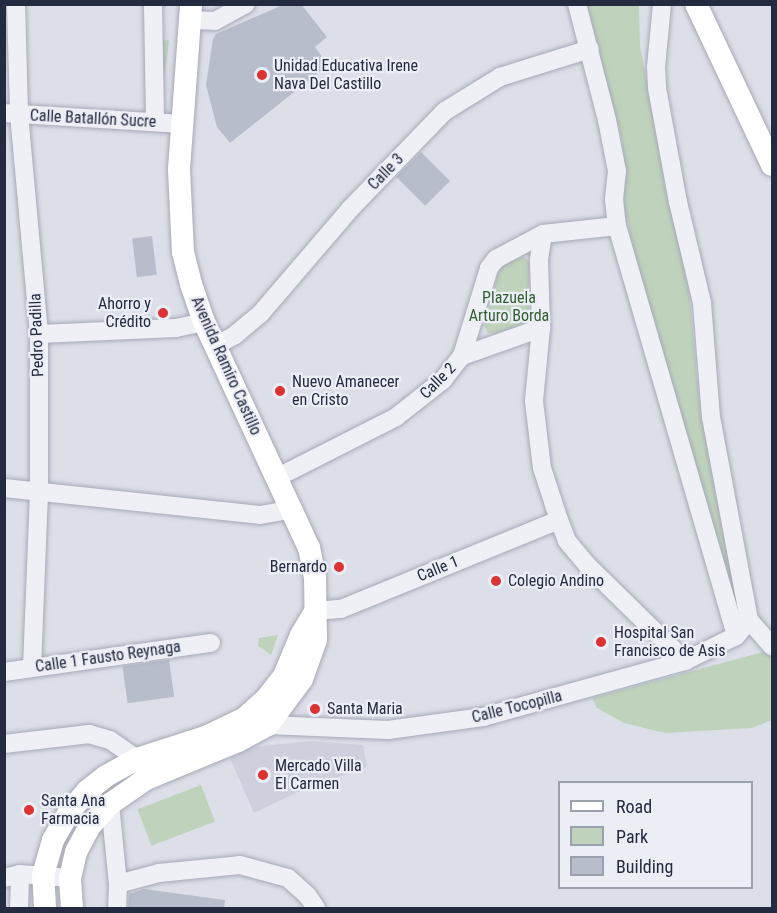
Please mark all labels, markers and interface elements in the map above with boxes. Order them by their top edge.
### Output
place label: Unidad Educativa Irene Nava Del Castillo [274,56,418,94]
marker: Unidad Educativa Irene Nava Del Castillo [255,68,269,82]
street label: Calle Batallón Sucre [29,106,157,132]
street label: Calle 3 [364,150,408,194]
park label: Plazuela Arturo Borda [469,288,549,326]
street label: Pedro Padilla [26,293,48,377]
place label: Ahorro y Crédito [98,294,151,332]
street label: Avenida Ramiro Castillo [187,294,265,438]
marker: Ahorro y Crédito [156,306,170,320]
street label: Calle 2 [416,359,460,403]
place label: Nuevo Amanecer en Cristo [292,372,399,410]
marker: Nuevo Amanecer en Cristo [273,384,287,398]
street label: Calle 1 [414,552,462,586]
place label: Bernardo [270,557,327,577]
marker: Bernardo [332,560,346,574]
place label: Colegio Andino [508,571,604,591]
marker: Colegio Andino [489,574,503,588]
place label: Hospital San Francisco de Asis [614,623,726,661]
marker: Hospital San Francisco de Asis [592,633,610,651]
street label: Calle 1 Fausto Reynaga [34,637,182,677]
street label: Calle Tocopilla [470,686,564,728]
place label: Santa Maria [327,699,403,719]
marker: Santa Maria [308,702,322,716]
place label: Mercado Villa El Carmen [275,756,362,794]
marker: Mercado Villa El Carmen [256,768,270,782]
legend [558,781,753,889]
place label: Santa Ana Farmacia [41,791,105,829]
text: Road [616,796,652,817]
marker: Santa Ana Farmacia [22,803,36,817]
text: Park [616,826,648,847]
text: Building [616,856,673,877]

